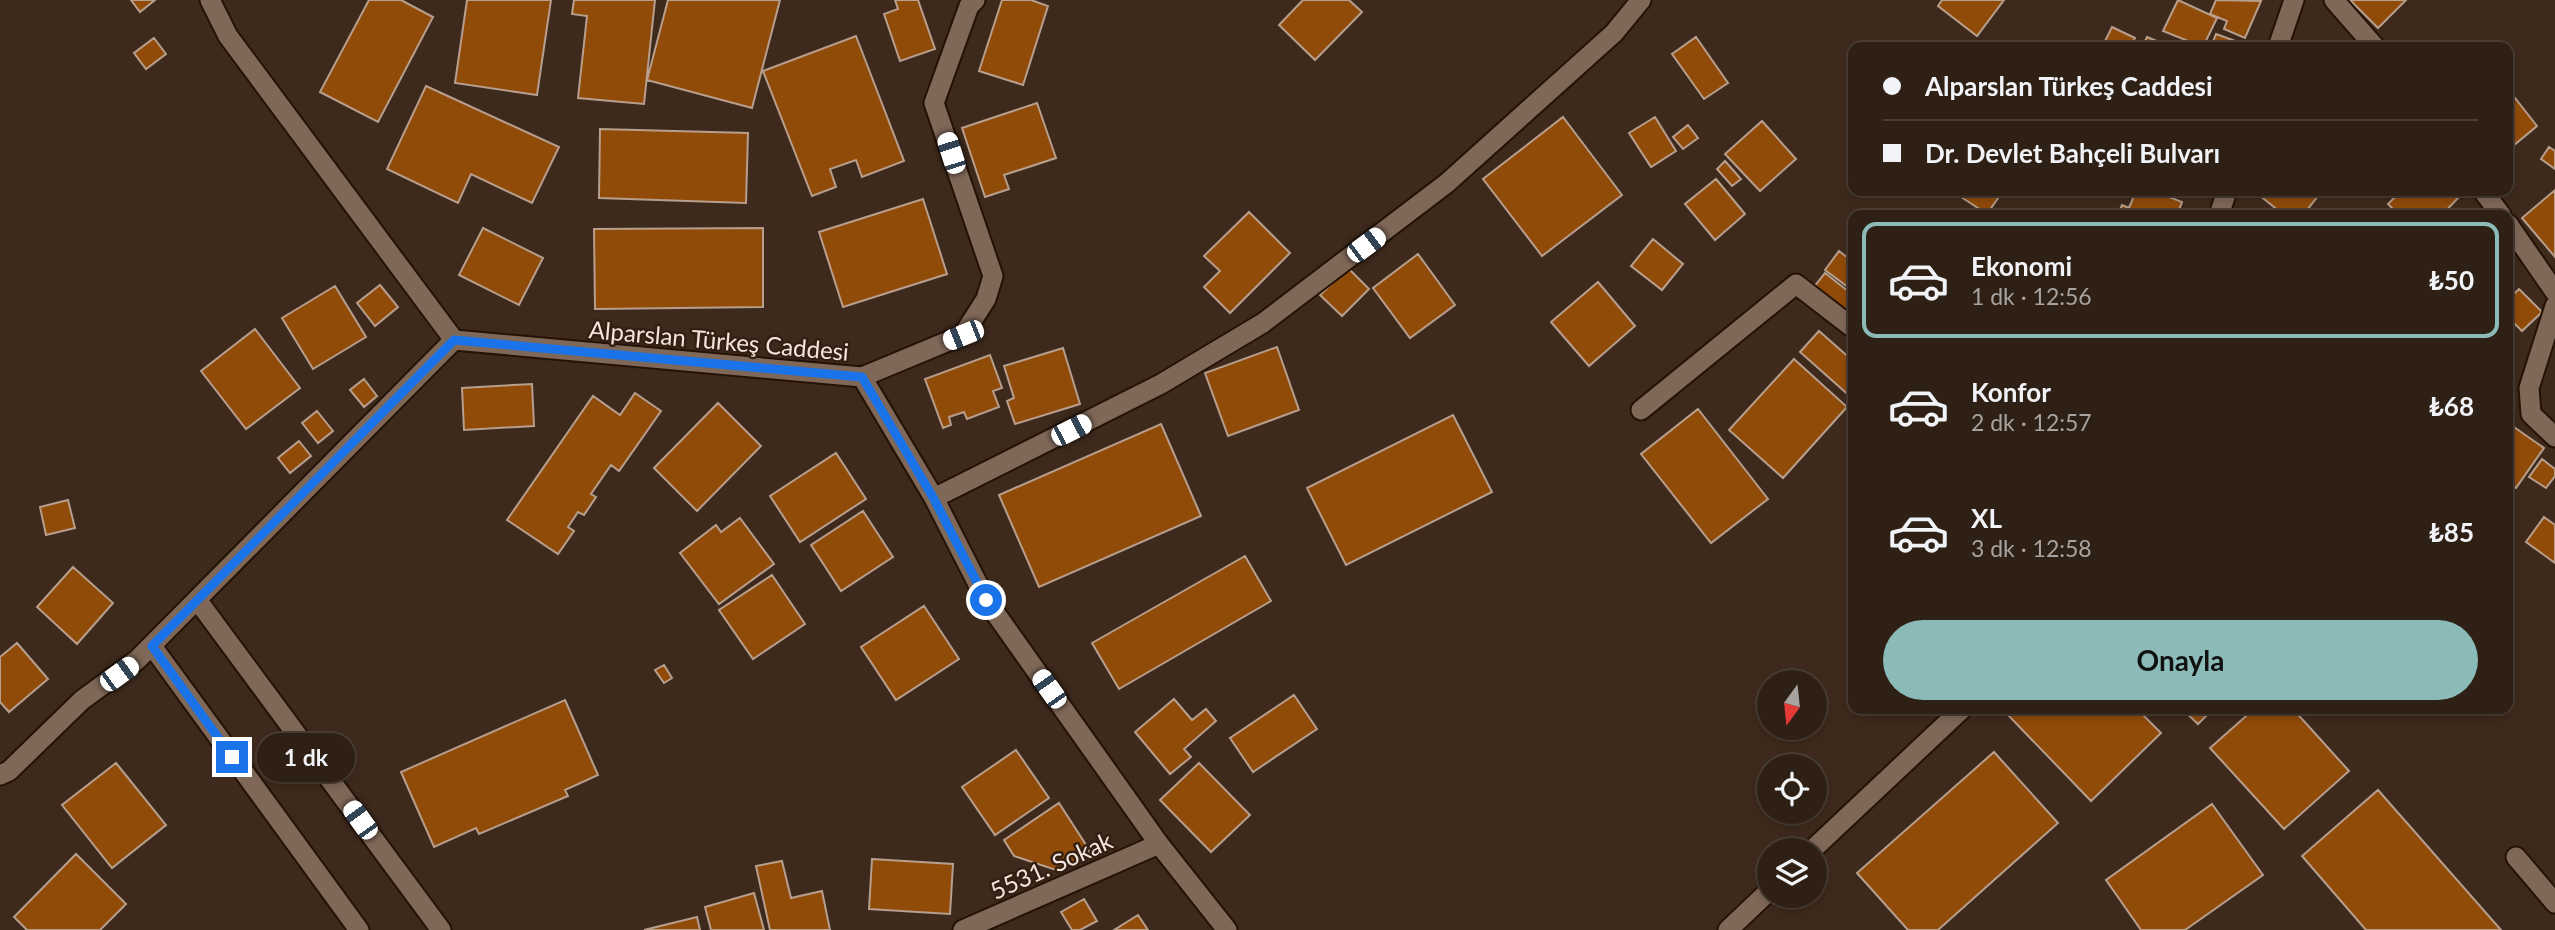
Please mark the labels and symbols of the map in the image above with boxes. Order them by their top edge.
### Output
car [935,130,968,176]
car [1343,224,1390,266]
street label: Alparslan Türkeş Caddesi [588,314,850,366]
car [940,317,987,353]
car [1048,411,1095,449]
route start [970,584,1002,616]
car [96,653,143,695]
car [1029,666,1070,712]
north arrow [1757,670,1827,740]
callout: 1 dk [256,732,354,782]
route end [216,741,248,773]
car [340,797,381,843]
street label: 5531. Sokak [986,825,1117,905]

